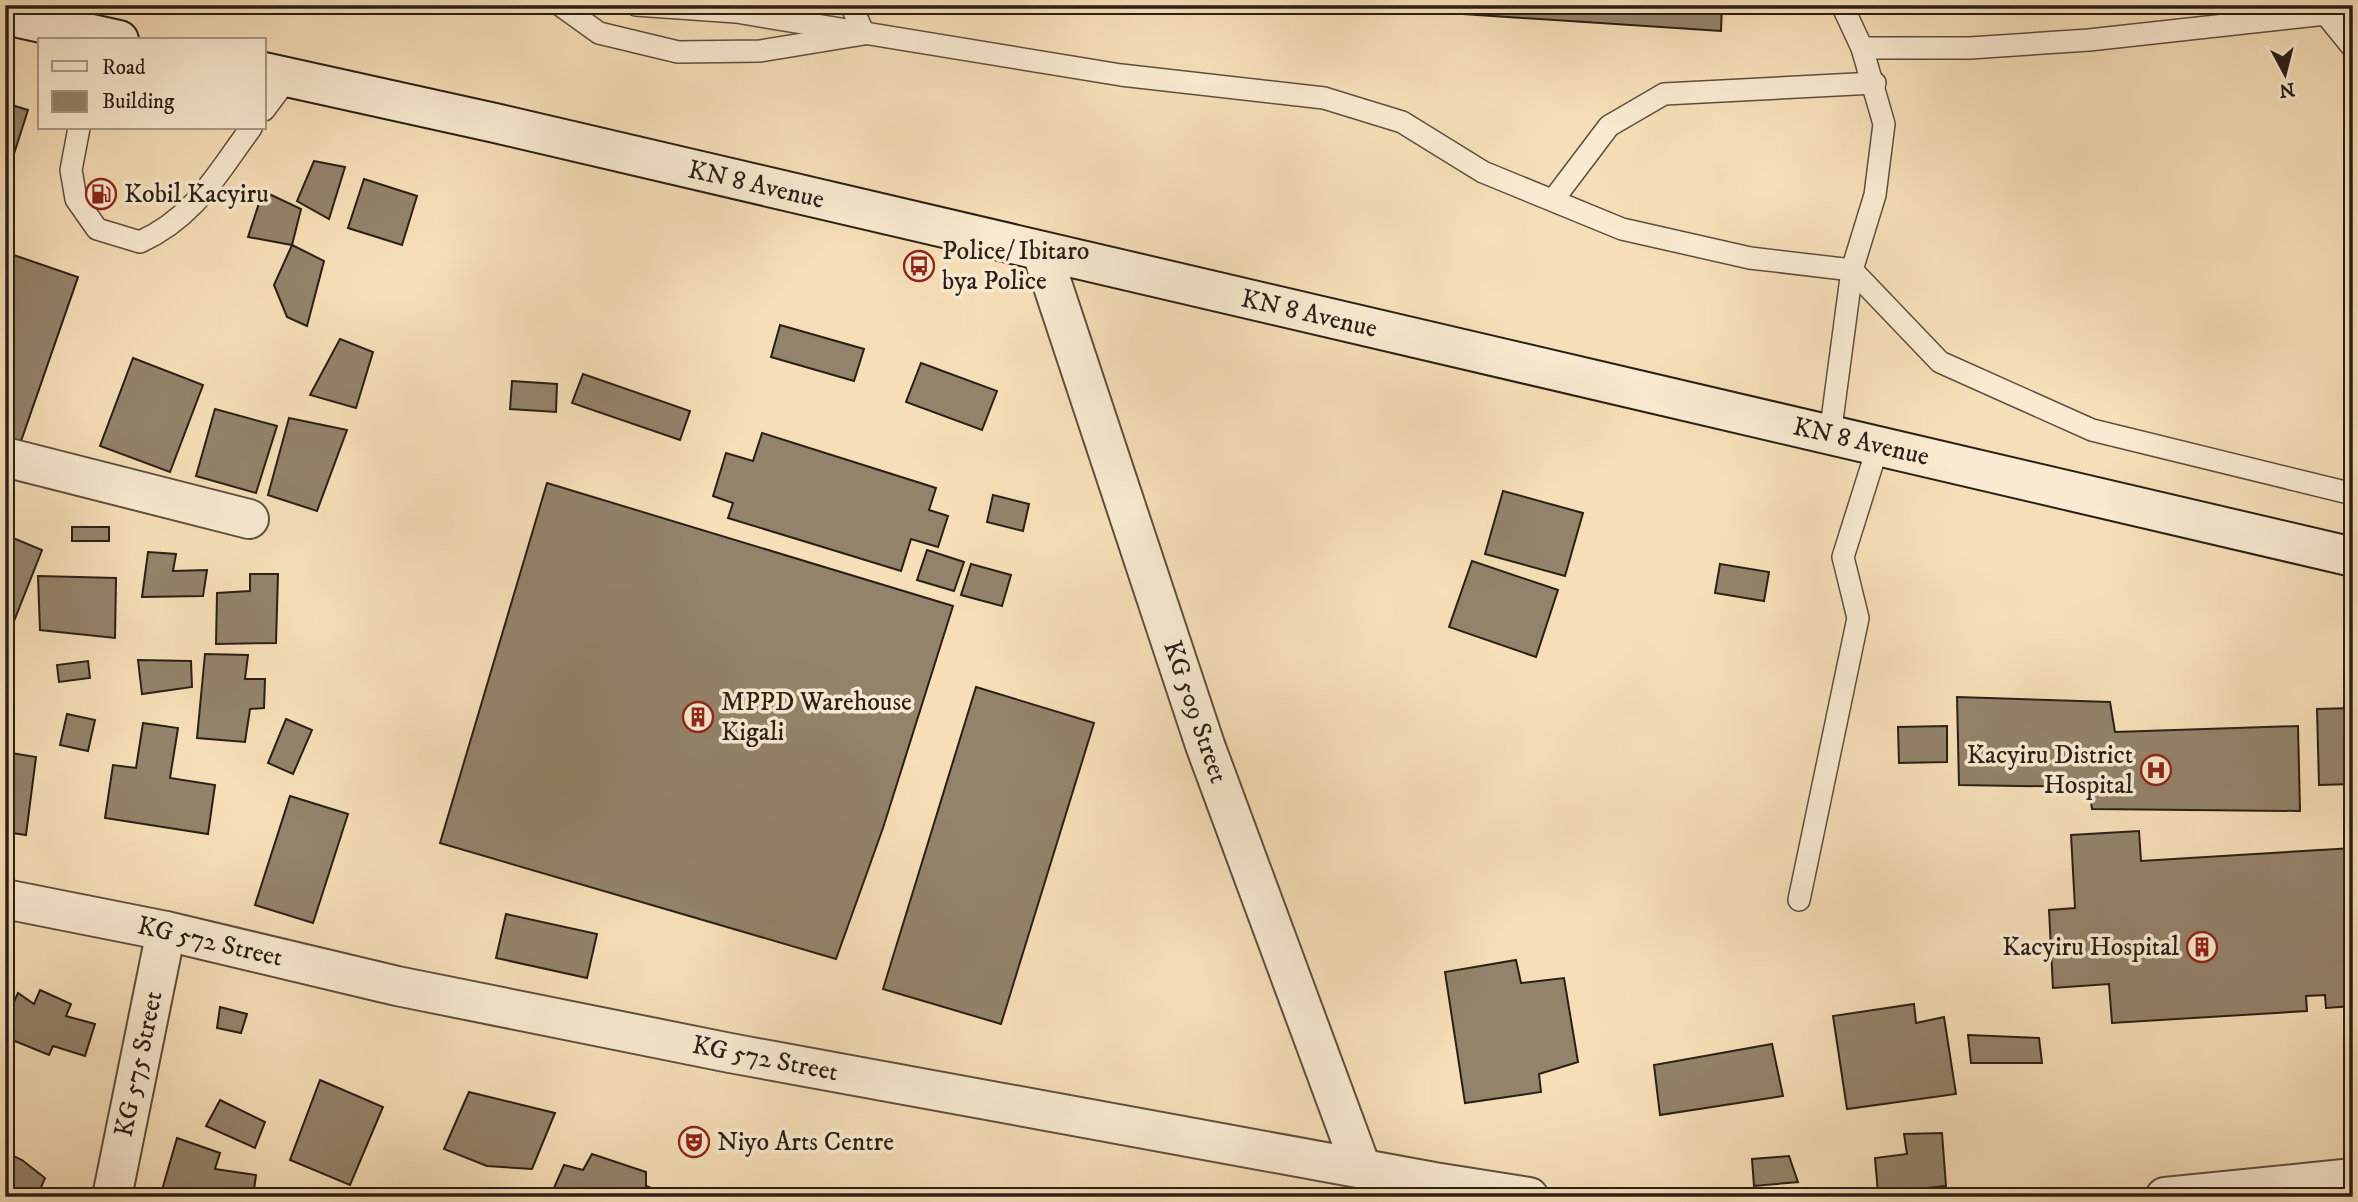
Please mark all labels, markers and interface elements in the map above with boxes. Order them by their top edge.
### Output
legend [38,38,266,130]
north arrow [2250,38,2320,108]
text: Road [102,55,146,81]
text: N [2277,77,2296,102]
text: Building [102,89,175,115]
street label: KN 8 Avenue [685,153,827,217]
fuel station icon: Kobil Kacyiru [84,177,118,211]
place label: Kobil Kacyiru [124,178,269,211]
place label: Police/ Ibitaro bya Police [942,235,1089,298]
bus stop icon: Police/ Ibitaro bya Police [902,249,936,283]
street label: KN 8 Avenue [1238,282,1380,346]
street label: KN 8 Avenue [1790,410,1932,474]
street label: KG 509 Street [1155,636,1235,788]
place label: MPPD Warehouse Kigali [721,686,912,749]
building icon: MPPD Warehouse Kigali [681,700,715,734]
place label: Kacyiru District Hospital [1967,739,2133,802]
hospital icon: Kacyiru District Hospital [2139,753,2173,787]
street label: KG 572 Street [134,909,286,975]
building icon: Kacyiru Hospital [2185,930,2219,964]
place label: Kacyiru Hospital [2002,931,2179,964]
street label: KG 575 Street [107,988,171,1140]
street label: KG 572 Street [689,1029,841,1089]
theatre icon: Niyo Arts Centre [677,1125,711,1159]
place label: Niyo Arts Centre [717,1126,894,1159]

